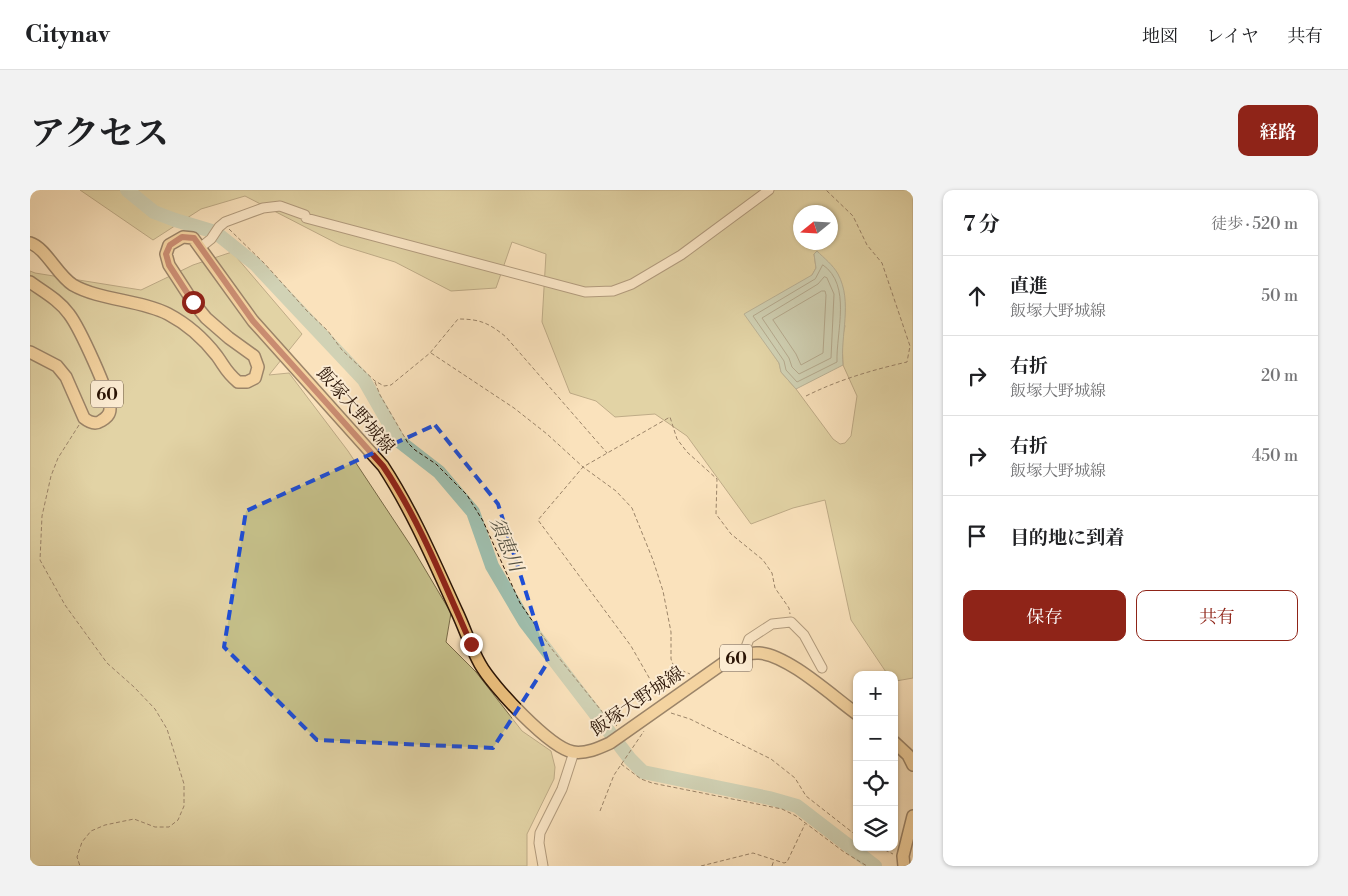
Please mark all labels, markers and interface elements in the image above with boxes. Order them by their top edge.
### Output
text: Citynav [25,20,110,50]
text: 地図 [1142,25,1178,48]
text: レイヤ [1206,25,1259,48]
text: 共有 [1287,25,1323,48]
button: 経路 [1238,105,1318,156]
text: アクセス [30,113,169,156]
north arrow [793,205,838,250]
text: 7 分 [963,212,1000,238]
text: 徒歩 · 520 m [1211,214,1298,234]
text: 直進 [1010,274,1048,298]
icon: ahead [963,282,991,310]
text: 50 m [1261,286,1298,306]
route start [182,291,205,314]
text: 飯塚大野城線 [1010,301,1106,321]
text: 右折 [1010,354,1048,378]
street label: 飯塚大野城線 [312,362,400,459]
icon: right [963,362,991,390]
text: 20 m [1261,366,1298,386]
road number: 60 [91,380,123,408]
text: 飯塚大野城線 [1010,381,1106,401]
text: 右折 [1010,434,1048,458]
icon: right [963,442,991,470]
text: 450 m [1252,446,1298,466]
text: 飯塚大野城線 [1010,461,1106,481]
water label: 須恵川 [484,513,529,577]
icon: arrive [963,522,991,550]
text: 目的地に到着 [1010,526,1124,550]
button: 保存 [963,590,1126,641]
button: 共有 [1136,590,1298,641]
route end [460,633,483,656]
road number: 60 [720,644,752,672]
street label: 飯塚大野城線 [586,662,688,741]
map controls [853,671,898,851]
button: + [853,671,898,716]
button: − [853,716,898,761]
button: locate [853,761,898,806]
button: layers [853,806,898,851]

